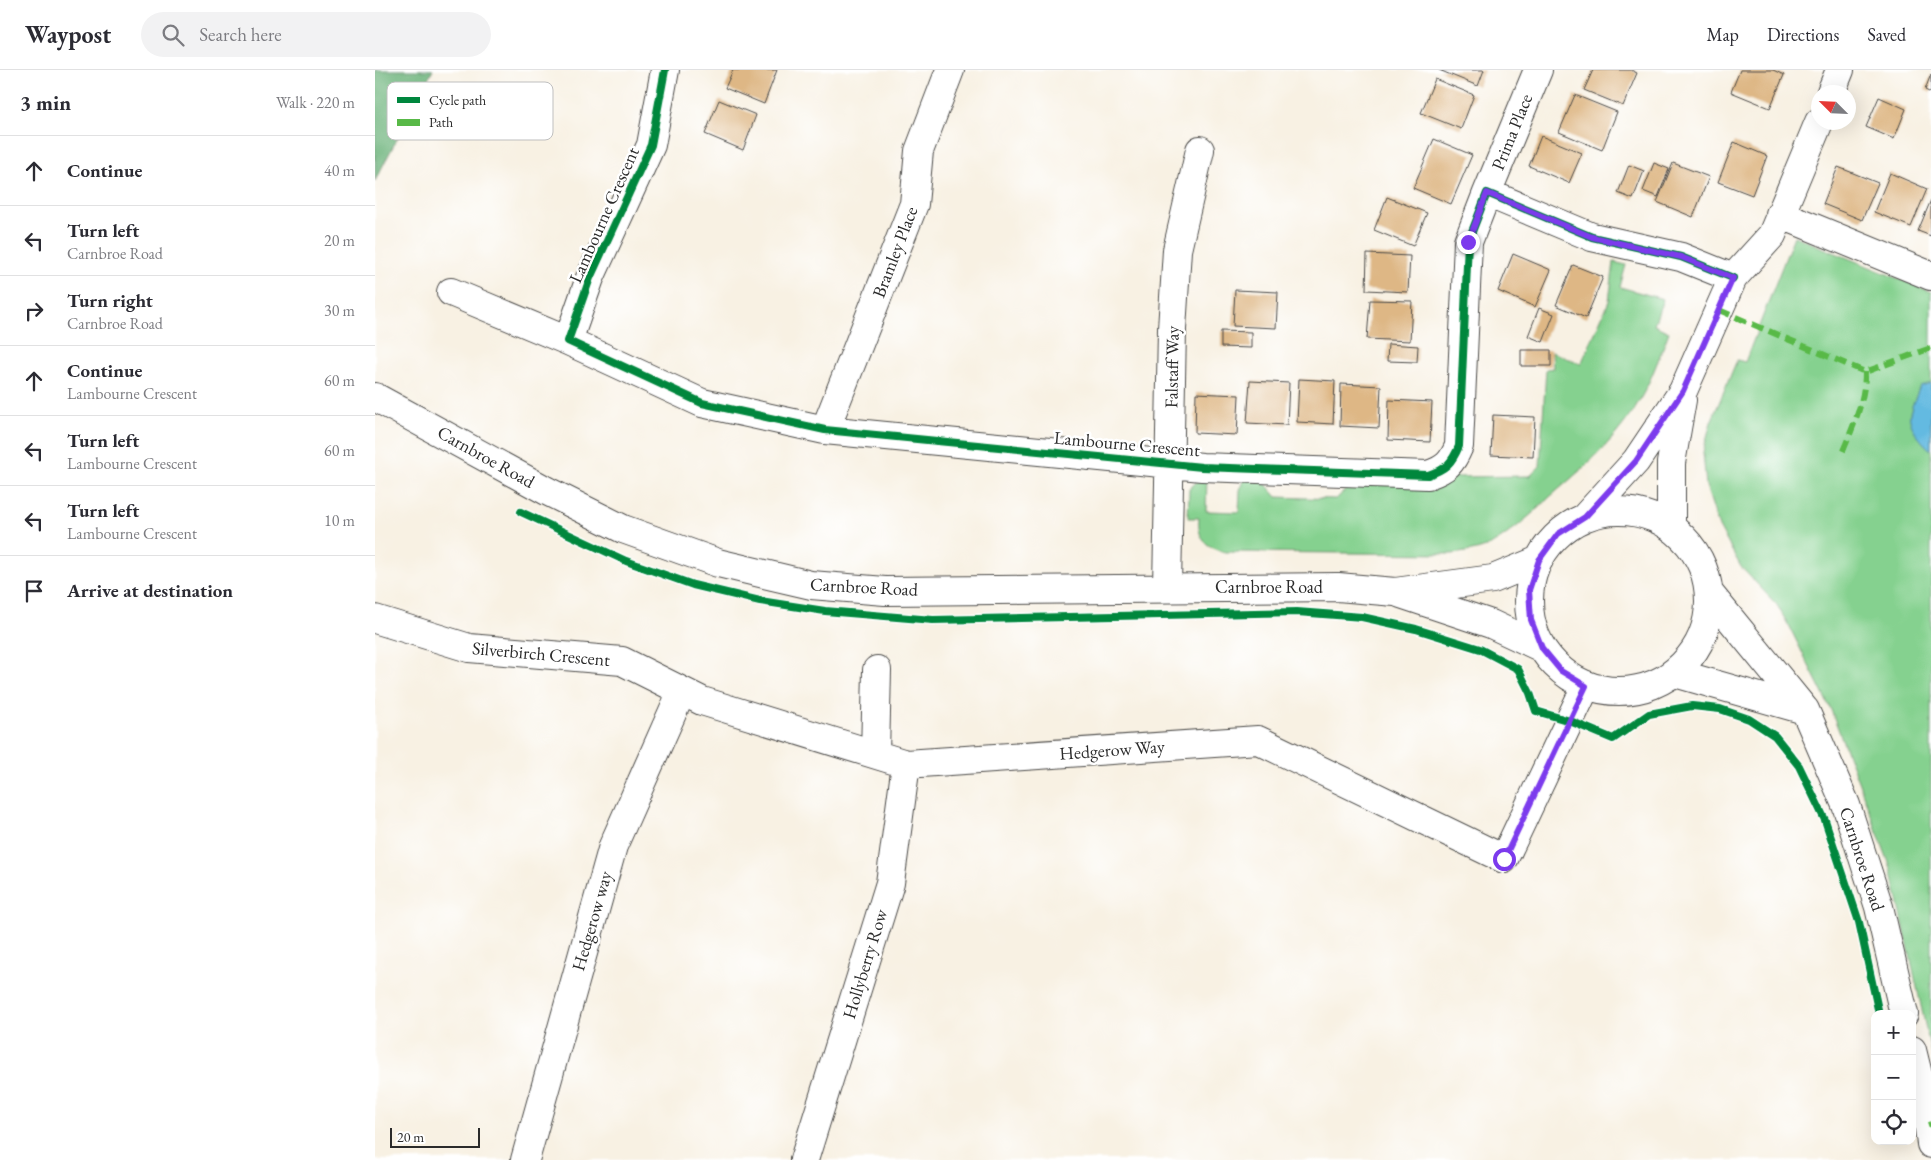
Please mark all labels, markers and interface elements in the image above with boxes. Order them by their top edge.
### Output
search box [141,12,491,57]
text: Waypost [25,19,111,50]
icon: search [159,21,187,49]
text: Search here [199,22,282,47]
text: Map [1707,23,1739,46]
text: Directions [1767,23,1839,46]
text: Saved [1867,23,1906,46]
legend [387,82,553,140]
north arrow [1811,85,1856,130]
text: 3 min [20,89,71,116]
street label: Prima Place [1486,90,1537,173]
text: Cycle path [429,91,486,109]
text: Walk · 220 m [276,92,355,113]
text: Path [429,113,453,131]
street label: Lambourne Crescent [563,143,644,286]
icon: ahead [20,157,48,185]
text: Continue [67,158,142,183]
text: 40 m [324,160,355,181]
street label: Bramley Place [867,203,922,301]
text: Turn left [67,218,139,243]
icon: left [20,227,48,255]
text: 20 m [324,230,355,251]
route end [1457,231,1480,254]
text: Carnbroe Road [67,243,163,264]
text: Turn right [67,288,153,313]
icon: right [20,297,48,325]
text: 30 m [324,300,355,321]
text: Carnbroe Road [67,313,163,334]
street label: Falstaff Way [1159,326,1184,408]
text: Continue [67,358,142,383]
icon: ahead [20,367,48,395]
text: 60 m [324,370,355,391]
text: Lambourne Crescent [67,383,197,404]
street label: Carnbroe Road [433,420,540,493]
street label: Lambourne Crescent [1053,426,1201,461]
text: Turn left [67,428,139,453]
icon: left [20,437,48,465]
text: 60 m [324,440,355,461]
text: Lambourne Crescent [67,453,197,474]
text: Turn left [67,498,139,523]
icon: left [20,507,48,535]
text: 10 m [324,510,355,531]
text: Lambourne Crescent [67,523,197,544]
street label: Carnbroe Road [810,572,919,601]
street label: Carnbroe Road [1215,575,1324,598]
icon: arrive [20,577,48,605]
text: Arrive at destination [67,578,233,603]
street label: Silverbirch Crescent [471,636,611,671]
street label: Hedgerow Way [1059,734,1166,765]
street label: Carnbroe Road [1835,804,1890,915]
route start [1493,848,1516,871]
street label: Hedgerow way [566,868,617,973]
street label: Hollyberry Row [837,906,892,1021]
map controls [1871,1010,1916,1145]
button: + [1871,1010,1916,1055]
button: − [1871,1055,1916,1100]
button: locate [1871,1100,1916,1145]
scale bar [390,1125,480,1148]
text: 20 m [397,1128,424,1146]

